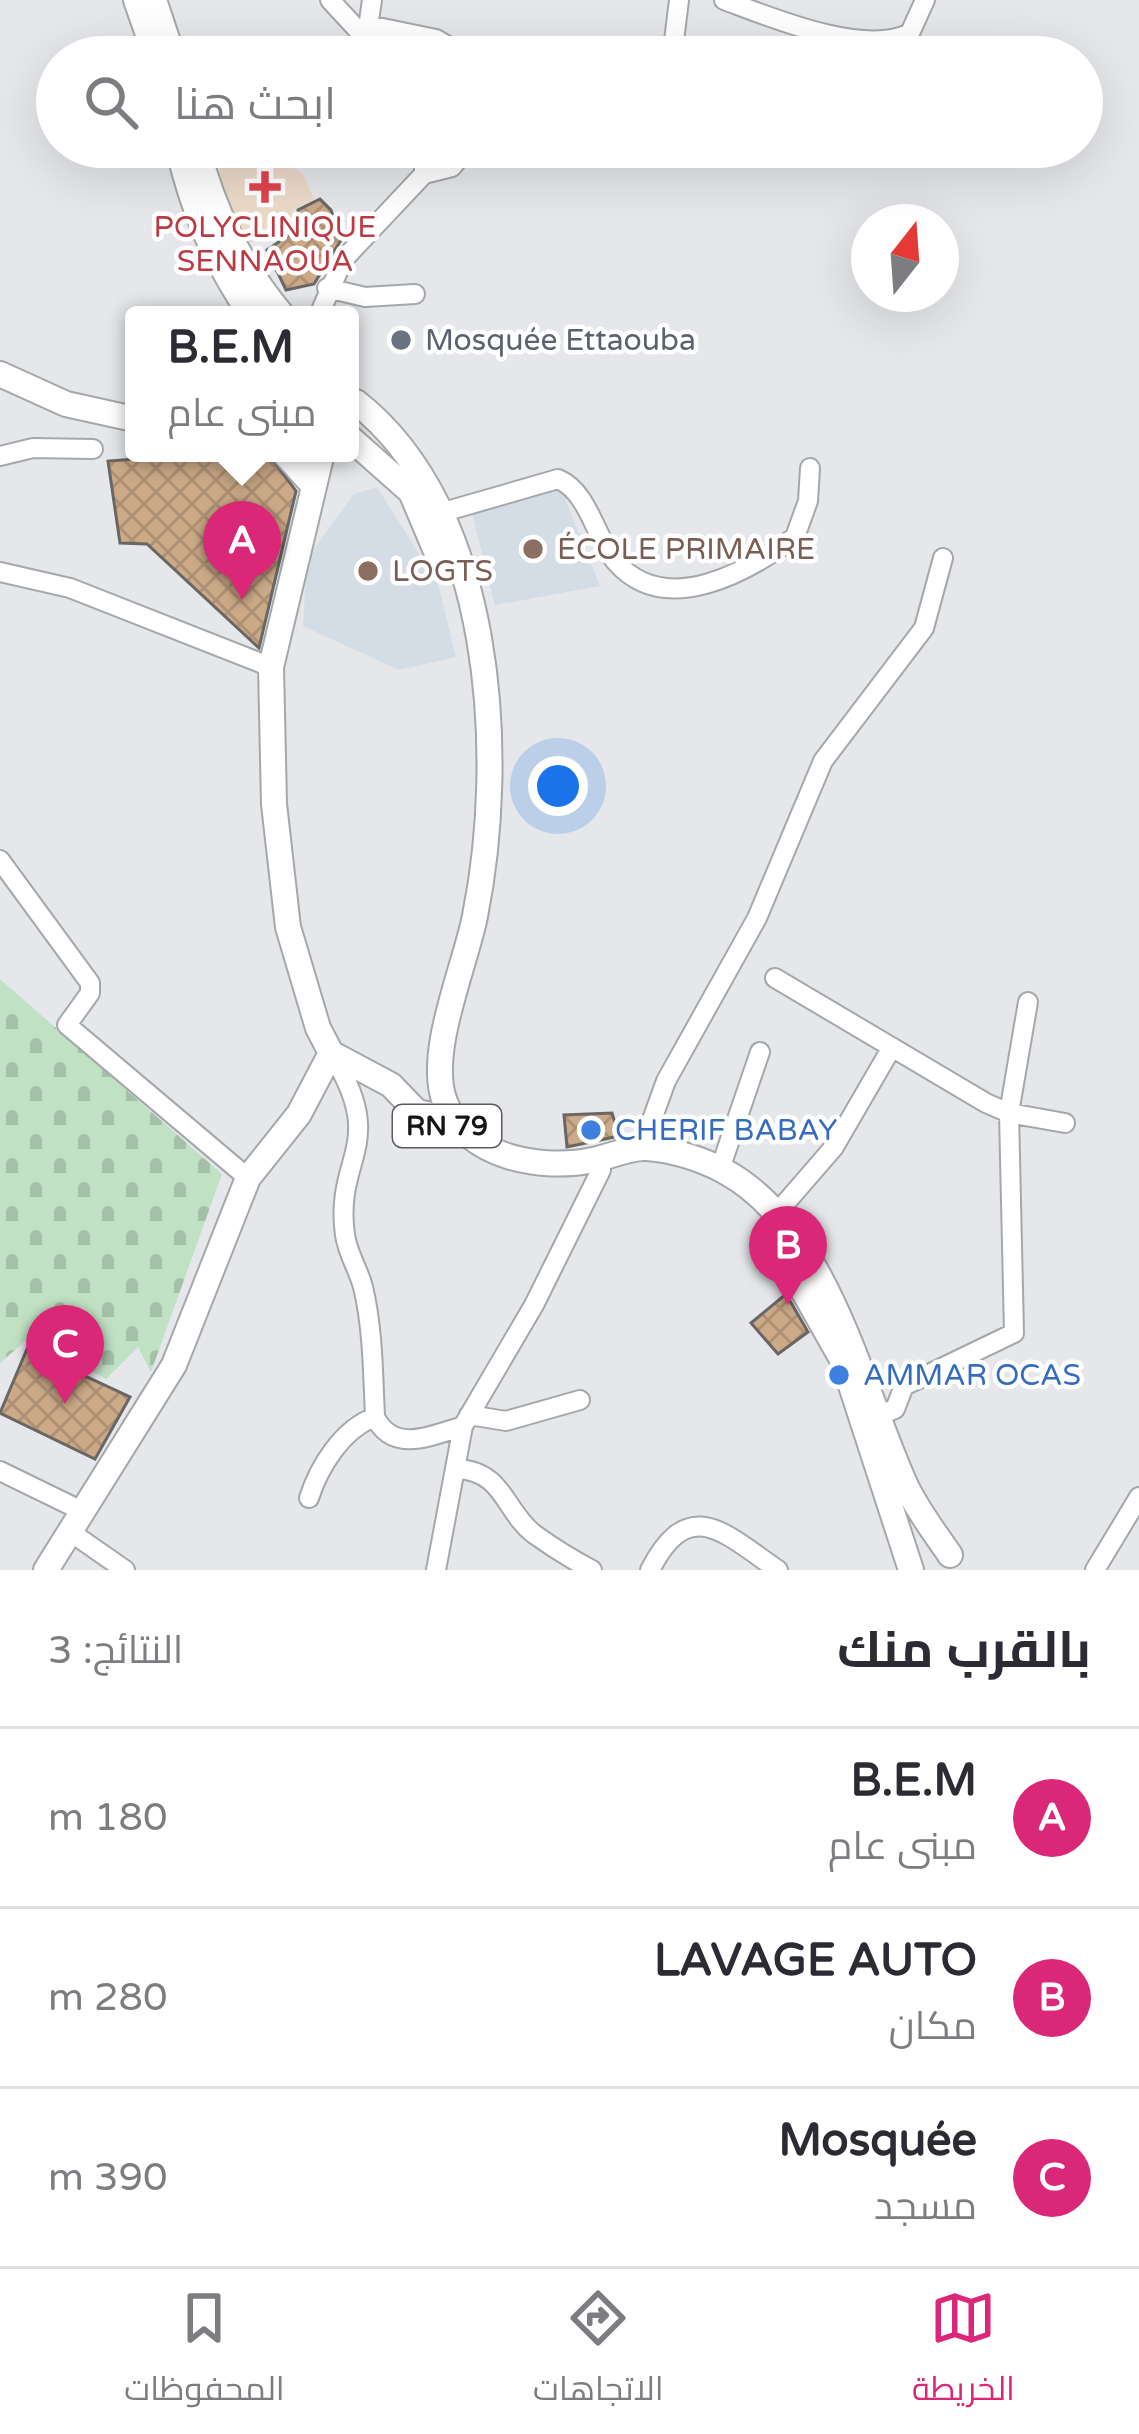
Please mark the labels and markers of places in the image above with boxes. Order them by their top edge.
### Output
marker: POLYCLINIQUE SENNAOUA [249,171,281,203]
place label: POLYCLINIQUE SENNAOUA [154,209,376,280]
place label: Mosquée Ettaouba [425,322,696,359]
marker: Mosquée Ettaouba [388,327,414,353]
pin: A [203,501,281,600]
place label: ÉCOLE PRIMAIRE [557,531,815,568]
marker: ÉCOLE PRIMAIRE [520,536,546,562]
place label: LOGTS [392,553,493,590]
marker: LOGTS [355,558,381,584]
place label: CHERIF BABAY [615,1112,837,1149]
marker: CHERIF BABAY [578,1117,604,1143]
pin: B [749,1206,827,1305]
pin: C [26,1305,104,1404]
place label: AMMAR OCAS [863,1357,1081,1394]
marker: AMMAR OCAS [826,1362,852,1388]

